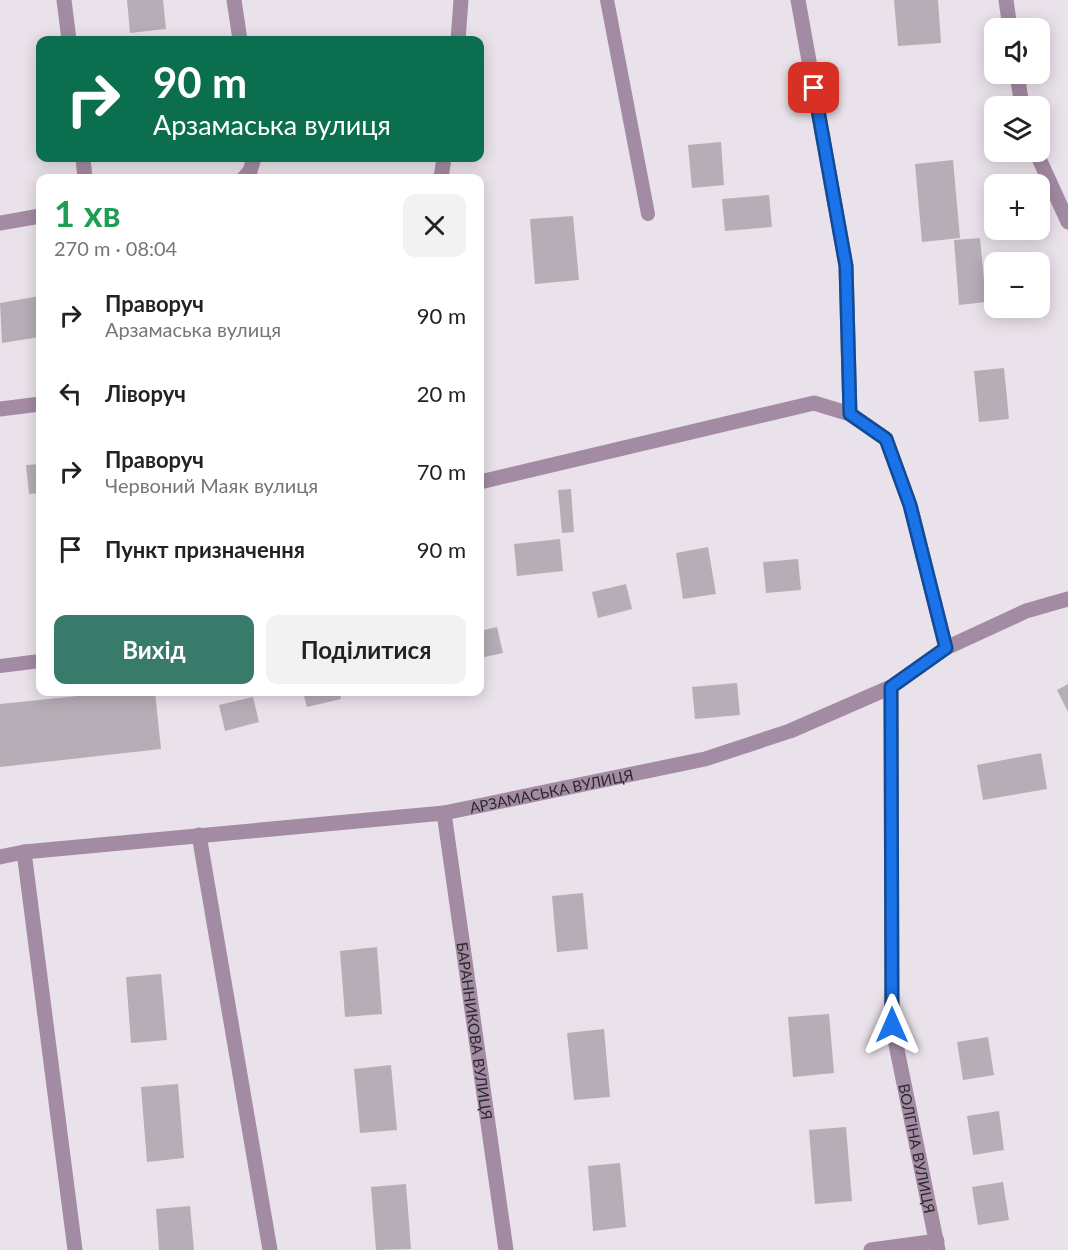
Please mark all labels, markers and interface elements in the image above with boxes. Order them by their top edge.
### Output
map controls [984,18,1050,318]
button: sound [984,18,1050,84]
text: 90 m [153,57,247,107]
icon: right [54,60,132,138]
pin [788,62,839,113]
icon: arrive [797,71,830,104]
button: layers [984,96,1050,162]
text: Арзамаська вулиця [153,108,391,141]
button: + [984,174,1050,240]
text: 1 хв [54,191,121,235]
button: close [403,194,466,257]
text: 270 m · 08:04 [54,236,177,260]
button: − [984,252,1050,318]
text: Праворуч [105,290,204,317]
icon: right [54,299,87,332]
text: 90 m [417,302,466,329]
text: Арзамаська вулиця [105,317,281,341]
icon: left [54,377,87,410]
text: Ліворуч [105,380,186,407]
text: 20 m [417,380,466,407]
text: Праворуч [105,446,204,473]
icon: right [54,455,87,488]
text: 70 m [417,458,466,485]
text: Червоний Маяк вулиця [105,473,318,497]
icon: arrive [54,533,87,566]
text: Пункт призначення [105,536,305,563]
text: 90 m [417,536,466,563]
button: Вихід [54,615,254,684]
button: Поділитися [266,615,466,684]
street label: АРЗАМАСЬКА ВУЛИЦЯ [468,765,635,816]
street label: БАРАННИКОВА ВУЛИЦЯ [453,941,496,1121]
position arrow [860,993,924,1057]
street label: ВОЛГІНА ВУЛИЦЯ [895,1082,939,1215]

